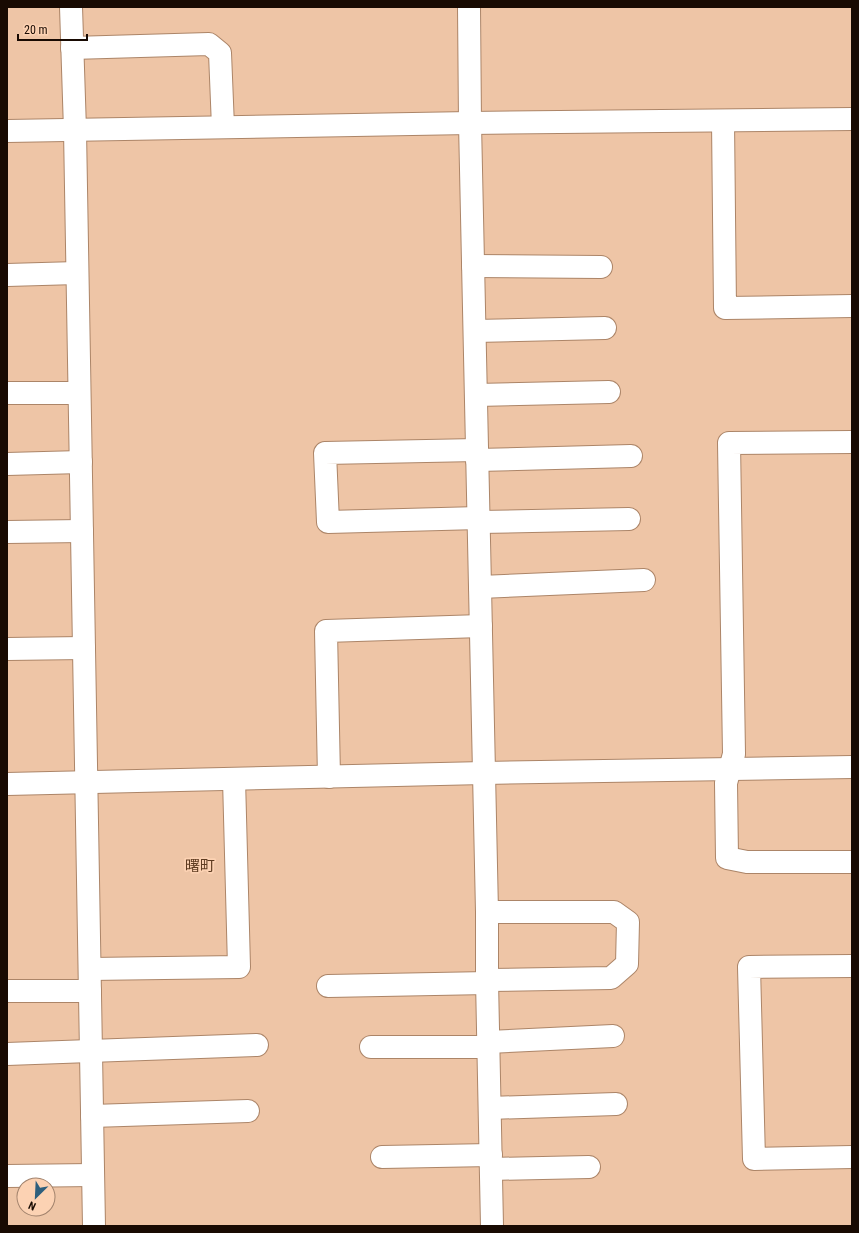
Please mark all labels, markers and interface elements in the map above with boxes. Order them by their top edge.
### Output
scale bar [18,16,87,42]
text: 20 m [24,23,48,37]
district label: 曙町 [185,857,215,875]
north arrow [16,1177,56,1217]
text: N [26,1198,38,1213]

